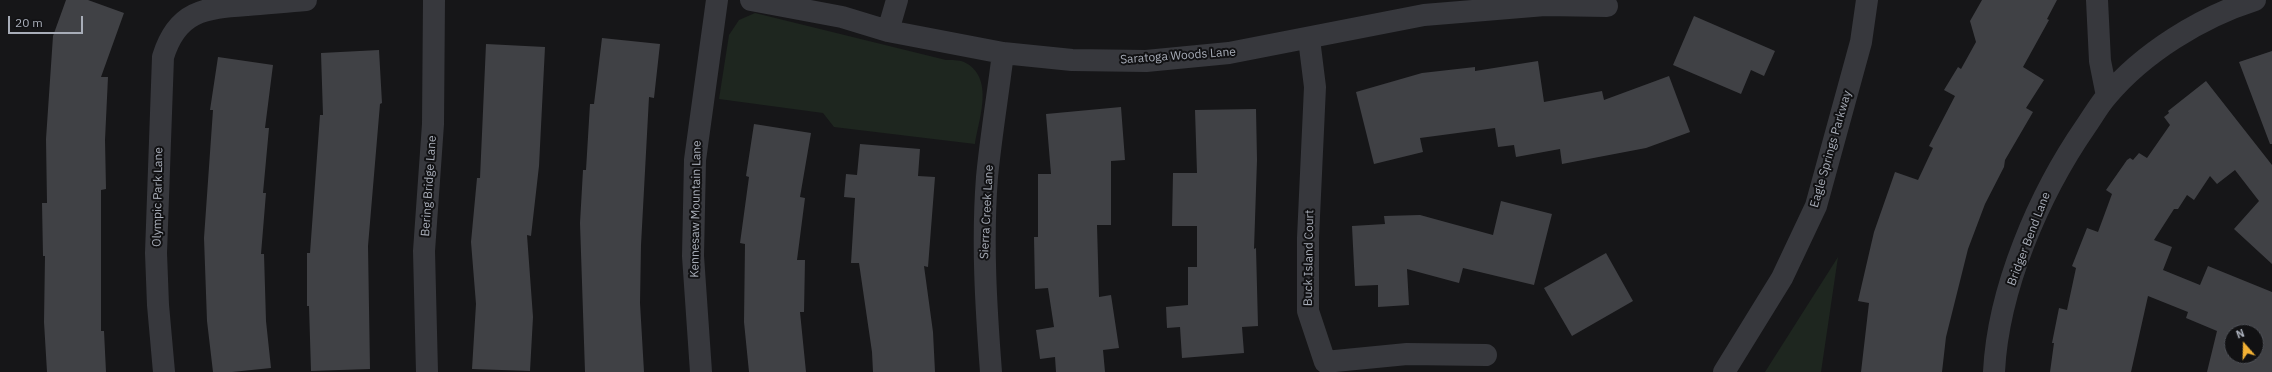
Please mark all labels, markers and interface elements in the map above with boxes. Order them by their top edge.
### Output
scale bar [10,8,85,34]
text: 20 m [15,15,43,30]
street label: Saratoga Woods Lane [1120,45,1236,67]
street label: Eagle Springs Parkway [1807,89,1855,209]
street label: Bering Bridge Lane [418,135,440,237]
street label: Kennesaw Mountain Lane [688,140,704,278]
street label: Olympic Park Lane [150,147,166,247]
street label: Sierra Creek Lane [977,164,997,260]
street label: Bridger Bend Lane [2005,190,2053,288]
street label: Buck Island Court [1301,210,1317,306]
north arrow [2224,324,2264,364]
text: N [2234,326,2246,342]

